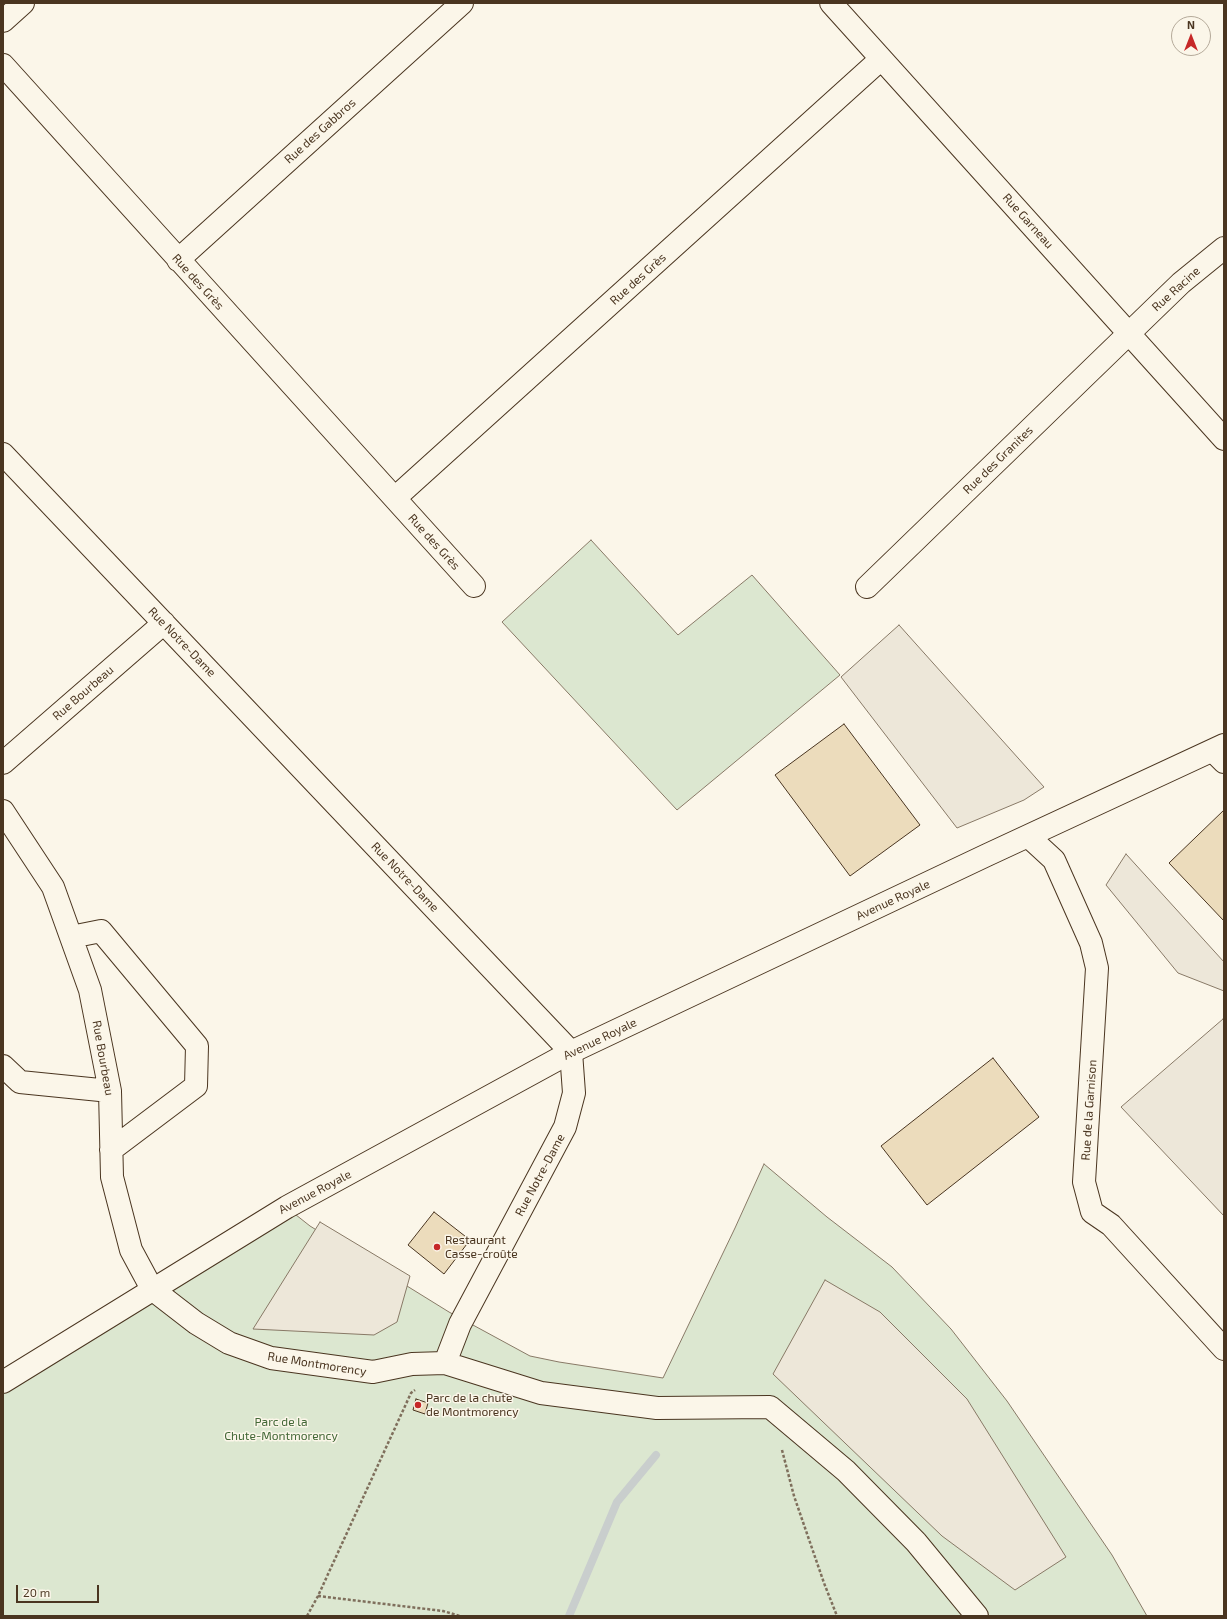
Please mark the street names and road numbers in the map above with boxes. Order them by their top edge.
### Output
street label: Rue des Gabbros [281,95,359,167]
street label: Rue Garneau [1000,190,1056,252]
street label: Rue des Grès [607,250,669,308]
street label: Rue des Grès [169,251,227,313]
street label: Rue Racine [1149,264,1203,314]
street label: Rue des Granites [960,423,1036,497]
street label: Rue des Grès [405,511,463,573]
street label: Rue Notre-Dame [145,604,219,680]
street label: Rue Bourbeau [50,663,116,723]
street label: Rue Notre-Dame [368,839,442,915]
street label: Avenue Royale [854,877,932,923]
street label: Avenue Royale [561,1015,639,1063]
street label: Rue Bourbeau [89,1019,117,1097]
street label: Rue de la Garnison [1078,1059,1100,1161]
street label: Rue Notre-Dame [512,1131,568,1219]
street label: Avenue Royale [276,1167,354,1217]
street label: Rue Montmorency [267,1349,367,1379]

